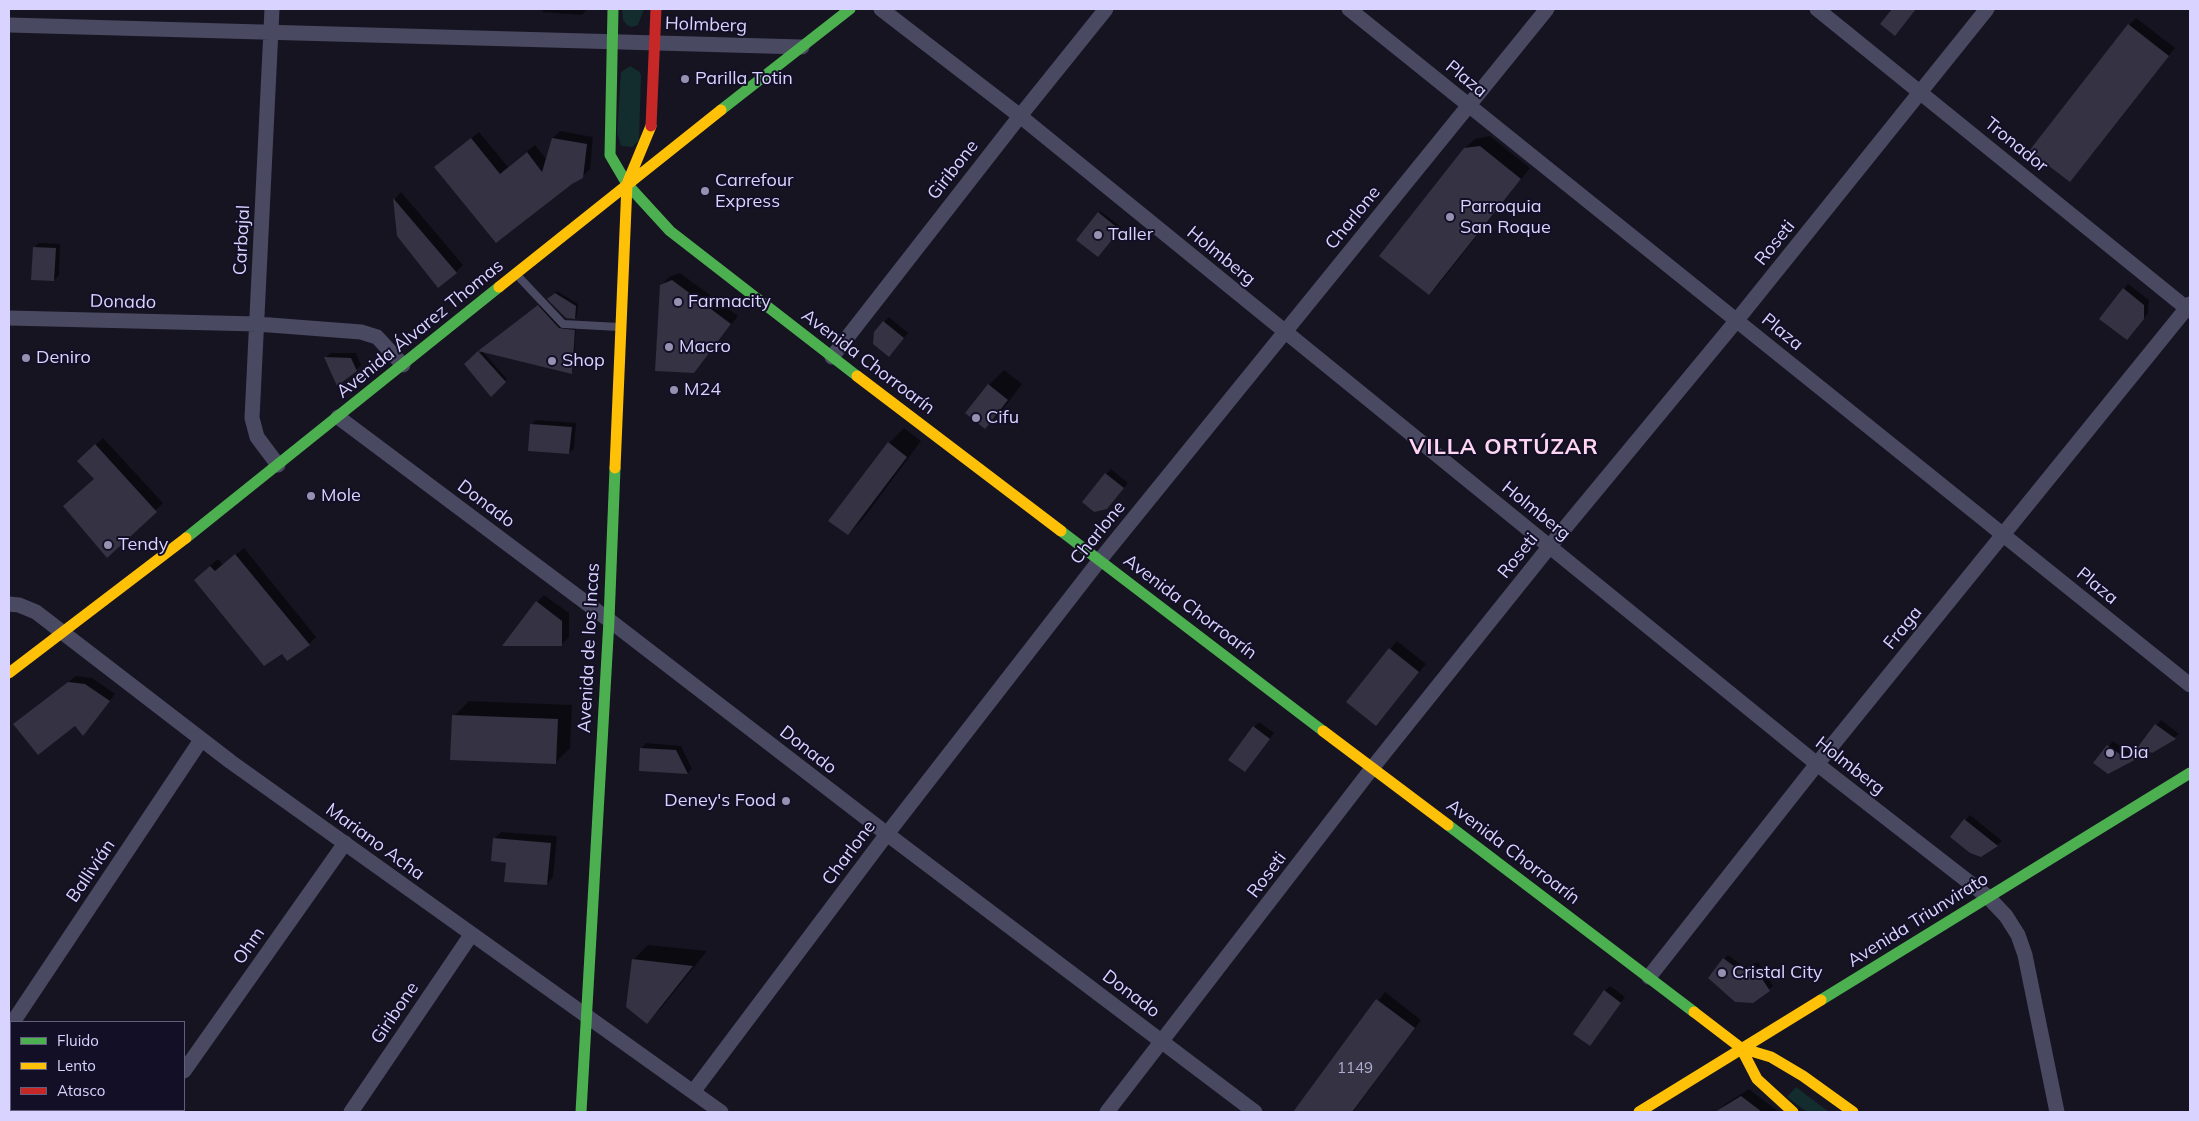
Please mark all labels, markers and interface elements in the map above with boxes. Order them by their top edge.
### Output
street label: Holmberg [665,13,747,37]
street label: Plaza [1441,56,1491,102]
place label: Parilla Totin [695,68,793,90]
marker: Parilla Totin [679,73,691,85]
street label: Tronador [1980,113,2052,177]
street label: Giribone [923,136,983,204]
place label: Carrefour Express [715,170,794,212]
street label: Charlone [1321,182,1385,254]
marker: Carrefour Express [699,185,711,197]
place label: Parroquia San Roque [1460,196,1551,238]
street label: Carbajal [229,204,255,276]
marker: Parroquia San Roque [1444,211,1456,223]
street label: Roseti [1750,216,1800,270]
street label: Holmberg [1182,222,1260,290]
place label: Taller [1108,224,1153,246]
marker: Taller [1092,229,1104,241]
street label: Avenida Álvarez Thomas [332,255,508,403]
street label: Donado [90,291,156,313]
place label: Farmacity [688,291,771,313]
marker: Farmacity [672,296,684,308]
street label: Avenida Chorroarín [797,305,939,419]
street label: Plaza [1757,309,1807,355]
place label: Macro [679,336,731,358]
marker: Macro [663,341,675,353]
place label: Deniro [36,347,91,369]
place label: Shop [562,350,605,372]
marker: Deniro [20,352,32,364]
marker: Shop [546,355,558,367]
place label: M24 [684,379,721,401]
marker: M24 [668,384,680,396]
place label: Cifu [986,407,1019,429]
marker: Cifu [970,412,982,424]
district label: VILLA ORTÚZAR [1408,434,1600,460]
street label: Donado [453,475,519,533]
street label: Holmberg [1497,477,1575,545]
place label: Mole [321,485,361,507]
marker: Mole [305,490,317,502]
street label: Charlone [1066,497,1130,569]
street label: Roseti [1493,529,1543,583]
place label: Tendy [118,534,168,556]
marker: Tendy [102,539,114,551]
street label: Avenida Chorroarín [1119,550,1261,664]
street label: Avenida de los Incas [574,562,604,734]
street label: Plaza [2072,563,2122,609]
street label: Fraga [1879,602,1927,654]
street label: Donado [775,721,841,779]
street label: Holmberg [1811,732,1889,800]
place label: Dia [2120,742,2149,764]
marker: Dia [2104,747,2116,759]
place label: Deney's Food [664,790,776,812]
marker: Deney's Food [780,795,792,807]
street label: Avenida Chorroarín [1442,795,1584,909]
street label: Mariano Acha [321,799,429,885]
street label: Charlone [818,817,880,889]
street label: Ballivián [62,835,120,907]
street label: Roseti [1243,848,1291,902]
street label: Avenida Triunvirato [1844,868,1992,972]
street label: Ohm [229,923,269,969]
place label: Cristal City [1732,962,1823,984]
street label: Donado [1098,965,1164,1023]
marker: Cristal City [1716,967,1728,979]
street label: Giribone [367,978,423,1048]
legend [10,1021,185,1111]
text: Fluido [57,1031,99,1050]
text: Lento [57,1056,96,1075]
house number: 1149 [1337,1059,1373,1077]
text: Atasco [57,1081,105,1100]

